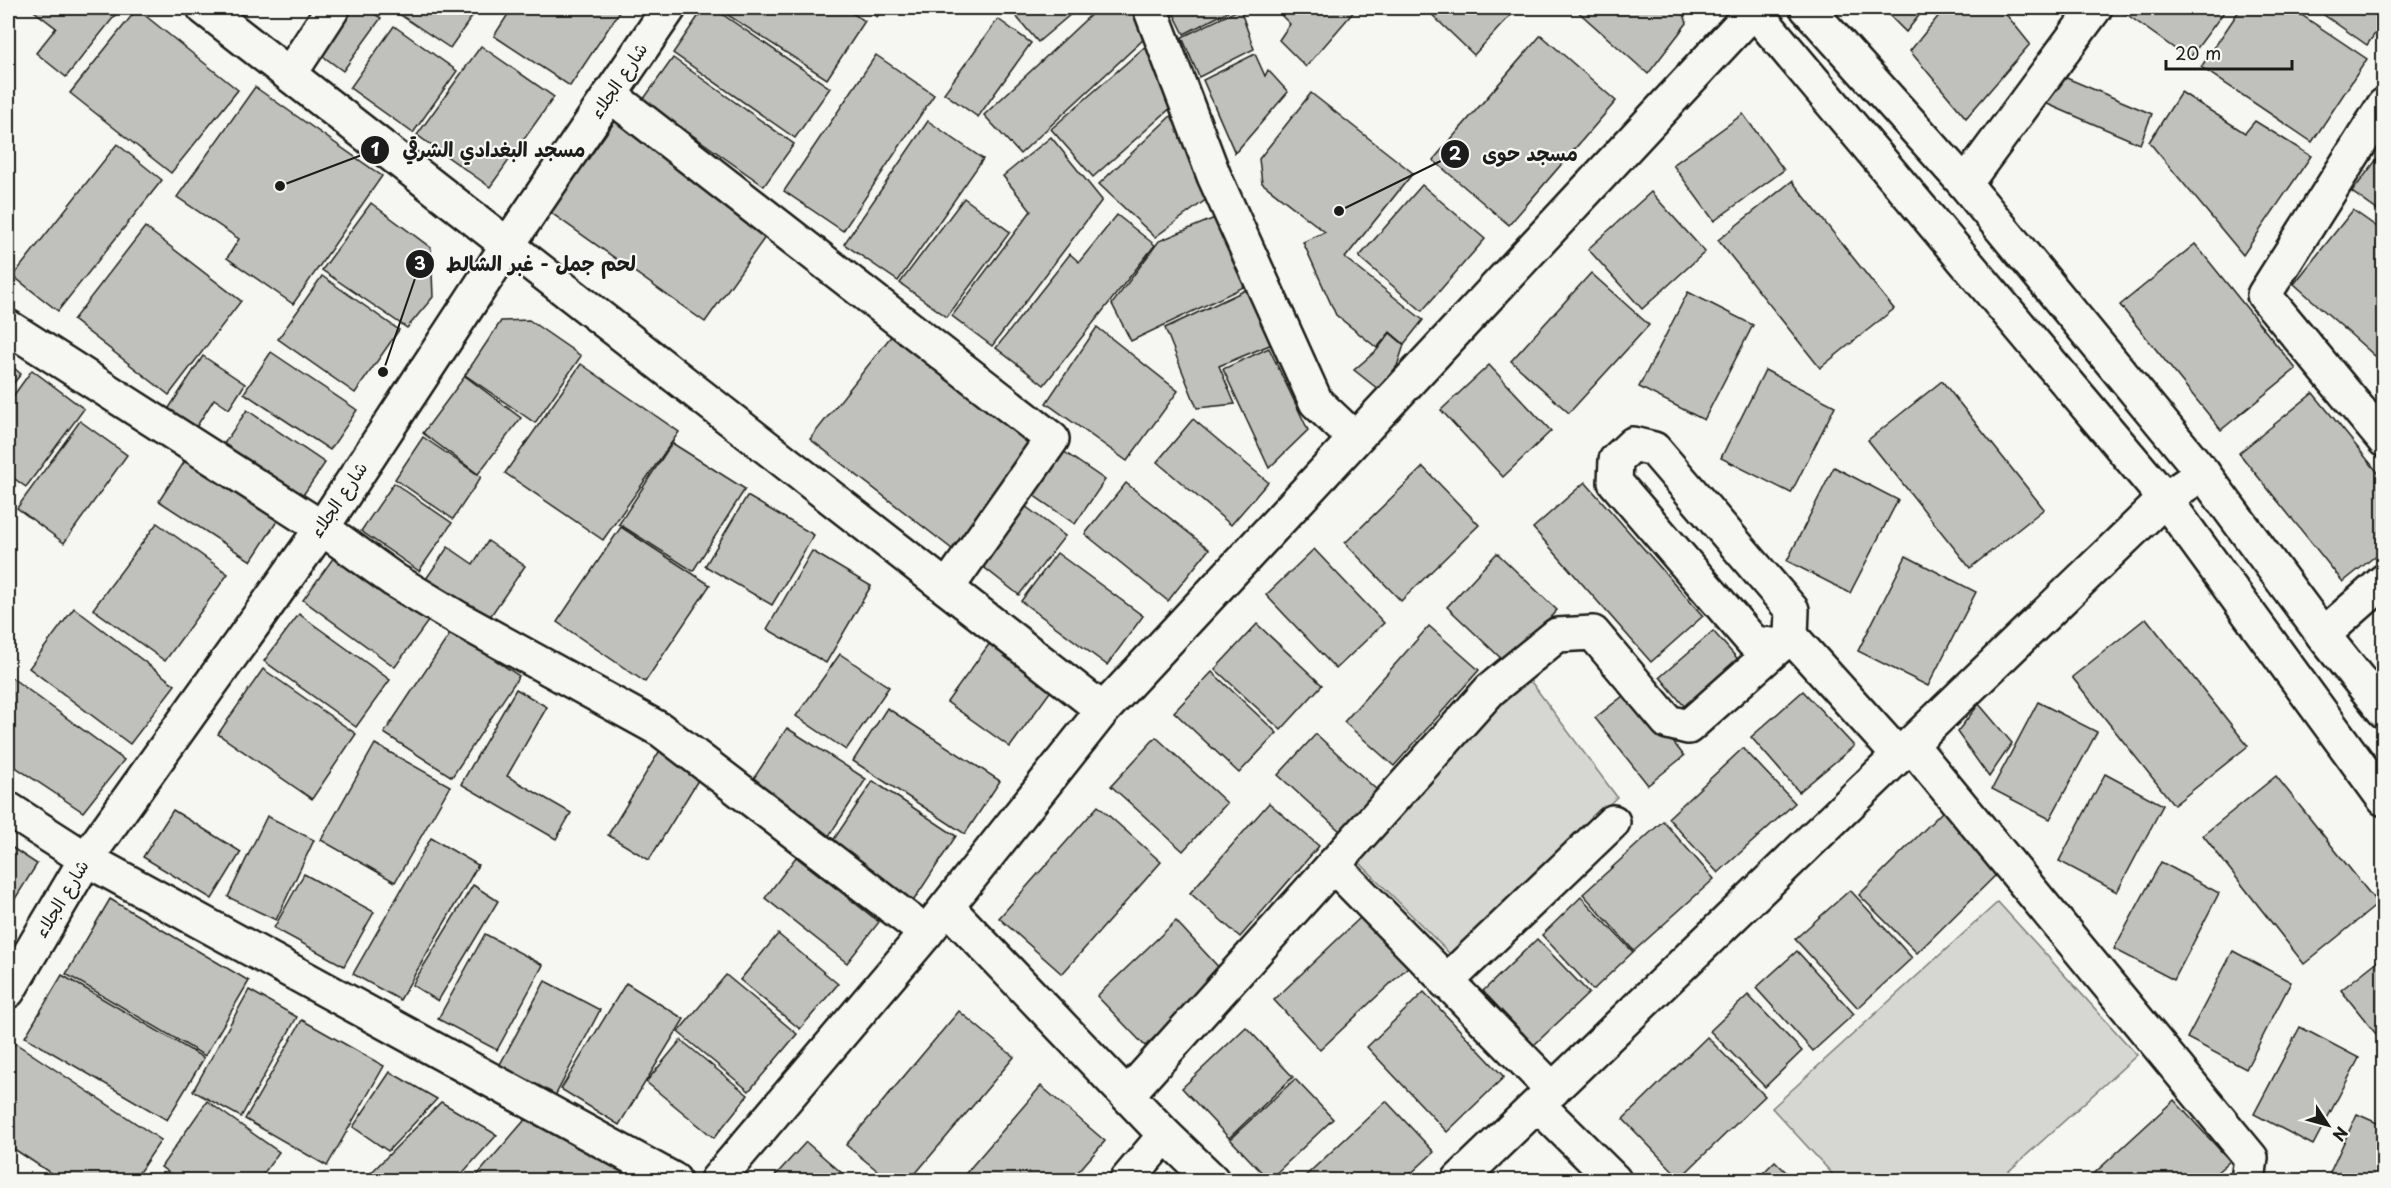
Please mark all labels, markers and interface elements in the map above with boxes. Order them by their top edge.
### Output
scale bar [2166,33,2292,71]
street label: شارع الجلاء [582,37,653,124]
text: 20 m [2175,39,2221,66]
callout: مسجد البغدادي الشرقي [360,131,597,169]
text: مسجد البغدادي الشرقي [403,134,585,166]
text: 1 [371,135,380,162]
callout: مسجد حوى [1440,135,1590,173]
text: مسجد حوى [1482,138,1578,168]
text: 2 [1449,139,1462,166]
callout: لحم جمل - غبر الشالط [405,245,648,283]
text: لحم جمل - غبر الشالط [446,248,636,279]
text: 3 [414,249,426,276]
street label: شارع الجلاء [302,456,373,543]
street label: شارع الجلاء [27,854,95,942]
north arrow [2298,1095,2358,1155]
text: N [2328,1122,2354,1147]

